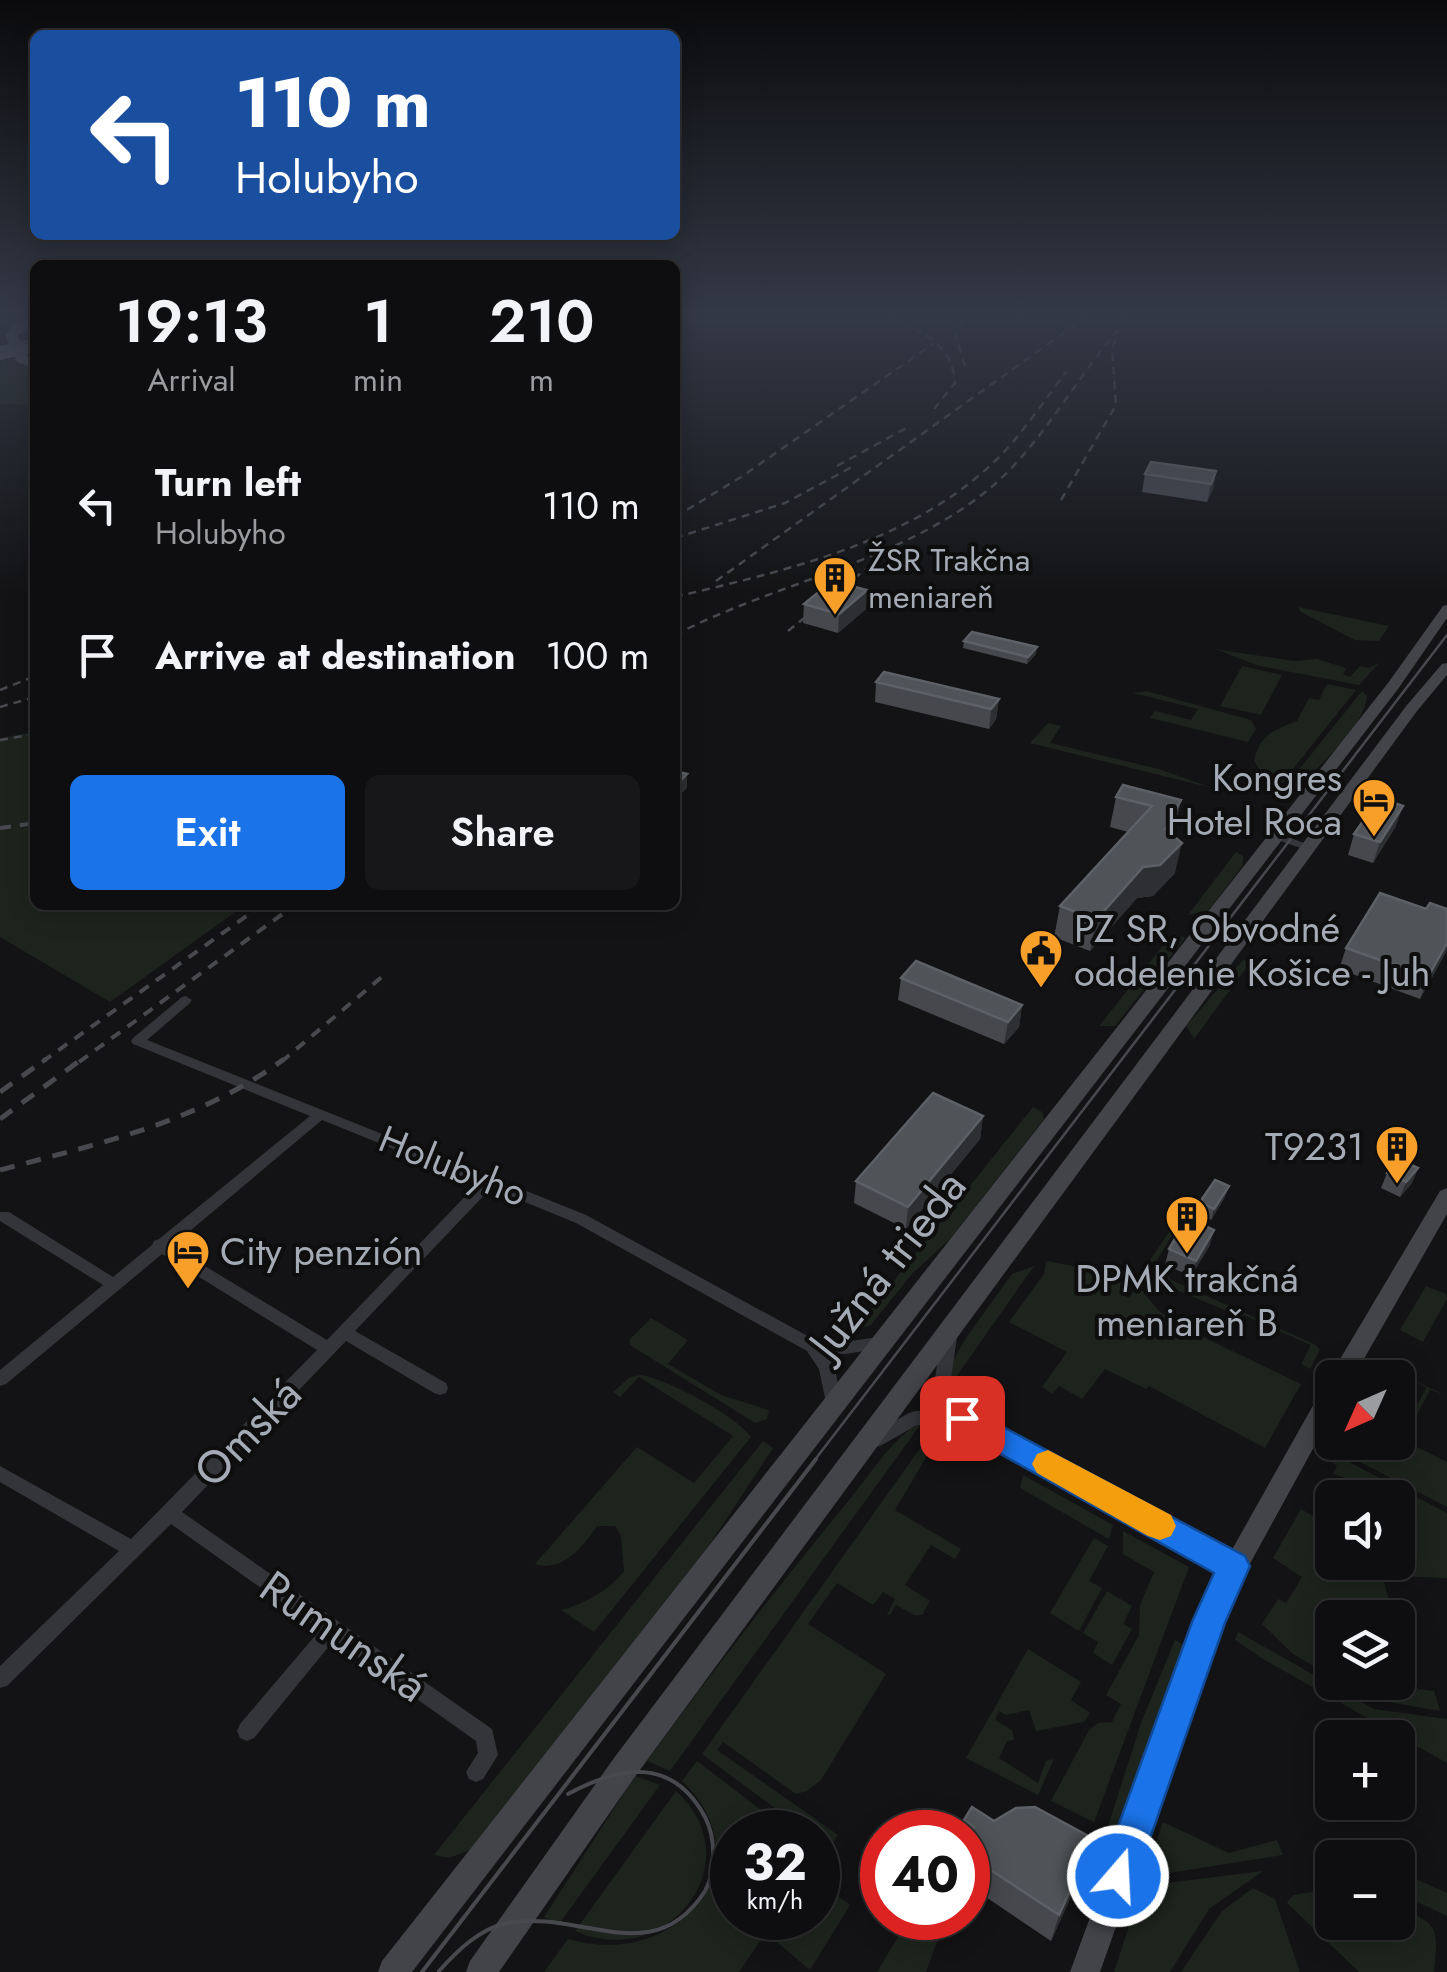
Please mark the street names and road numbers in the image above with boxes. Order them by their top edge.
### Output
street label: Holubyho [371,1111,535,1220]
street label: Južná trieda [790,1157,981,1376]
street label: Omská [179,1363,316,1502]
street label: Rumunská [247,1555,441,1718]

